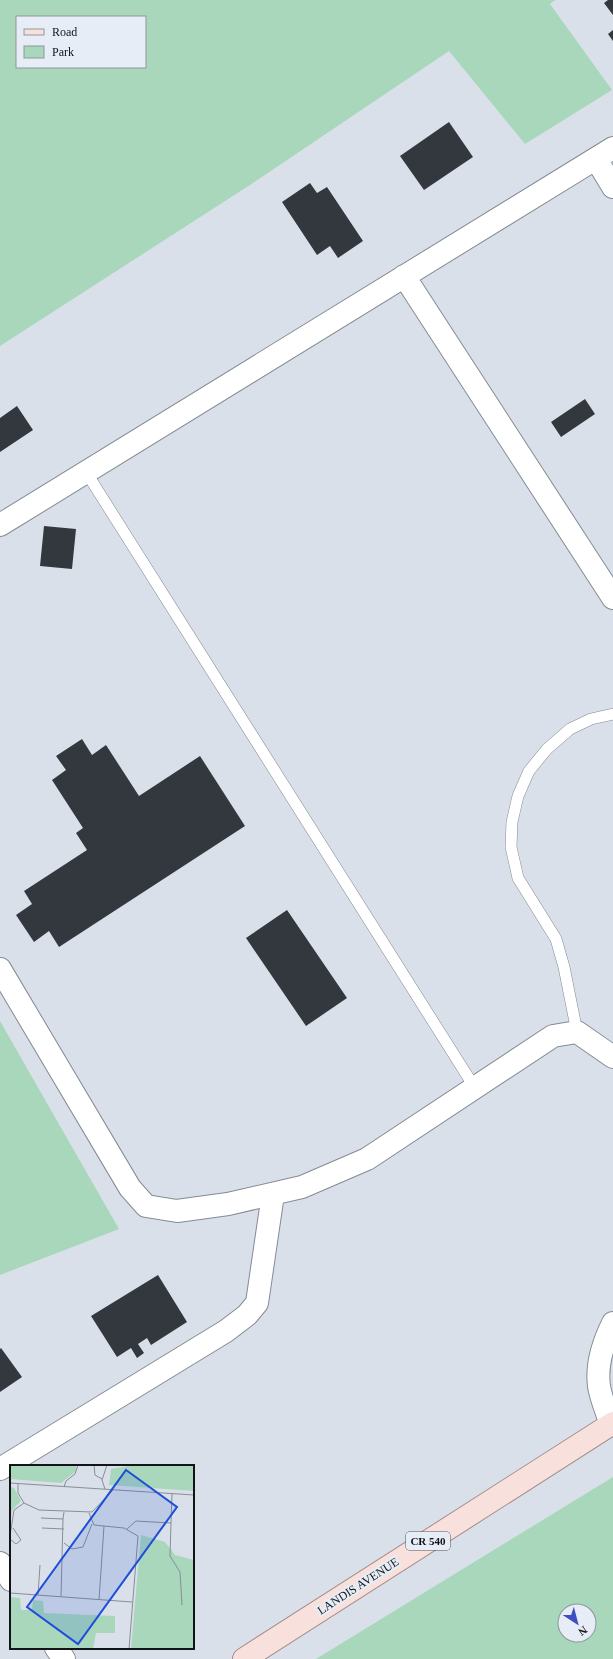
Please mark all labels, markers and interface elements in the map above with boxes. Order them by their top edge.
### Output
legend [16,16,146,68]
text: Road [52,25,77,39]
text: Park [52,45,74,59]
inset map [10,1465,194,1649]
road number: CR 540 [406,1532,450,1550]
street label: LANDIS AVENUE [315,1554,401,1618]
north arrow [557,1603,597,1643]
text: N [576,1624,590,1638]

